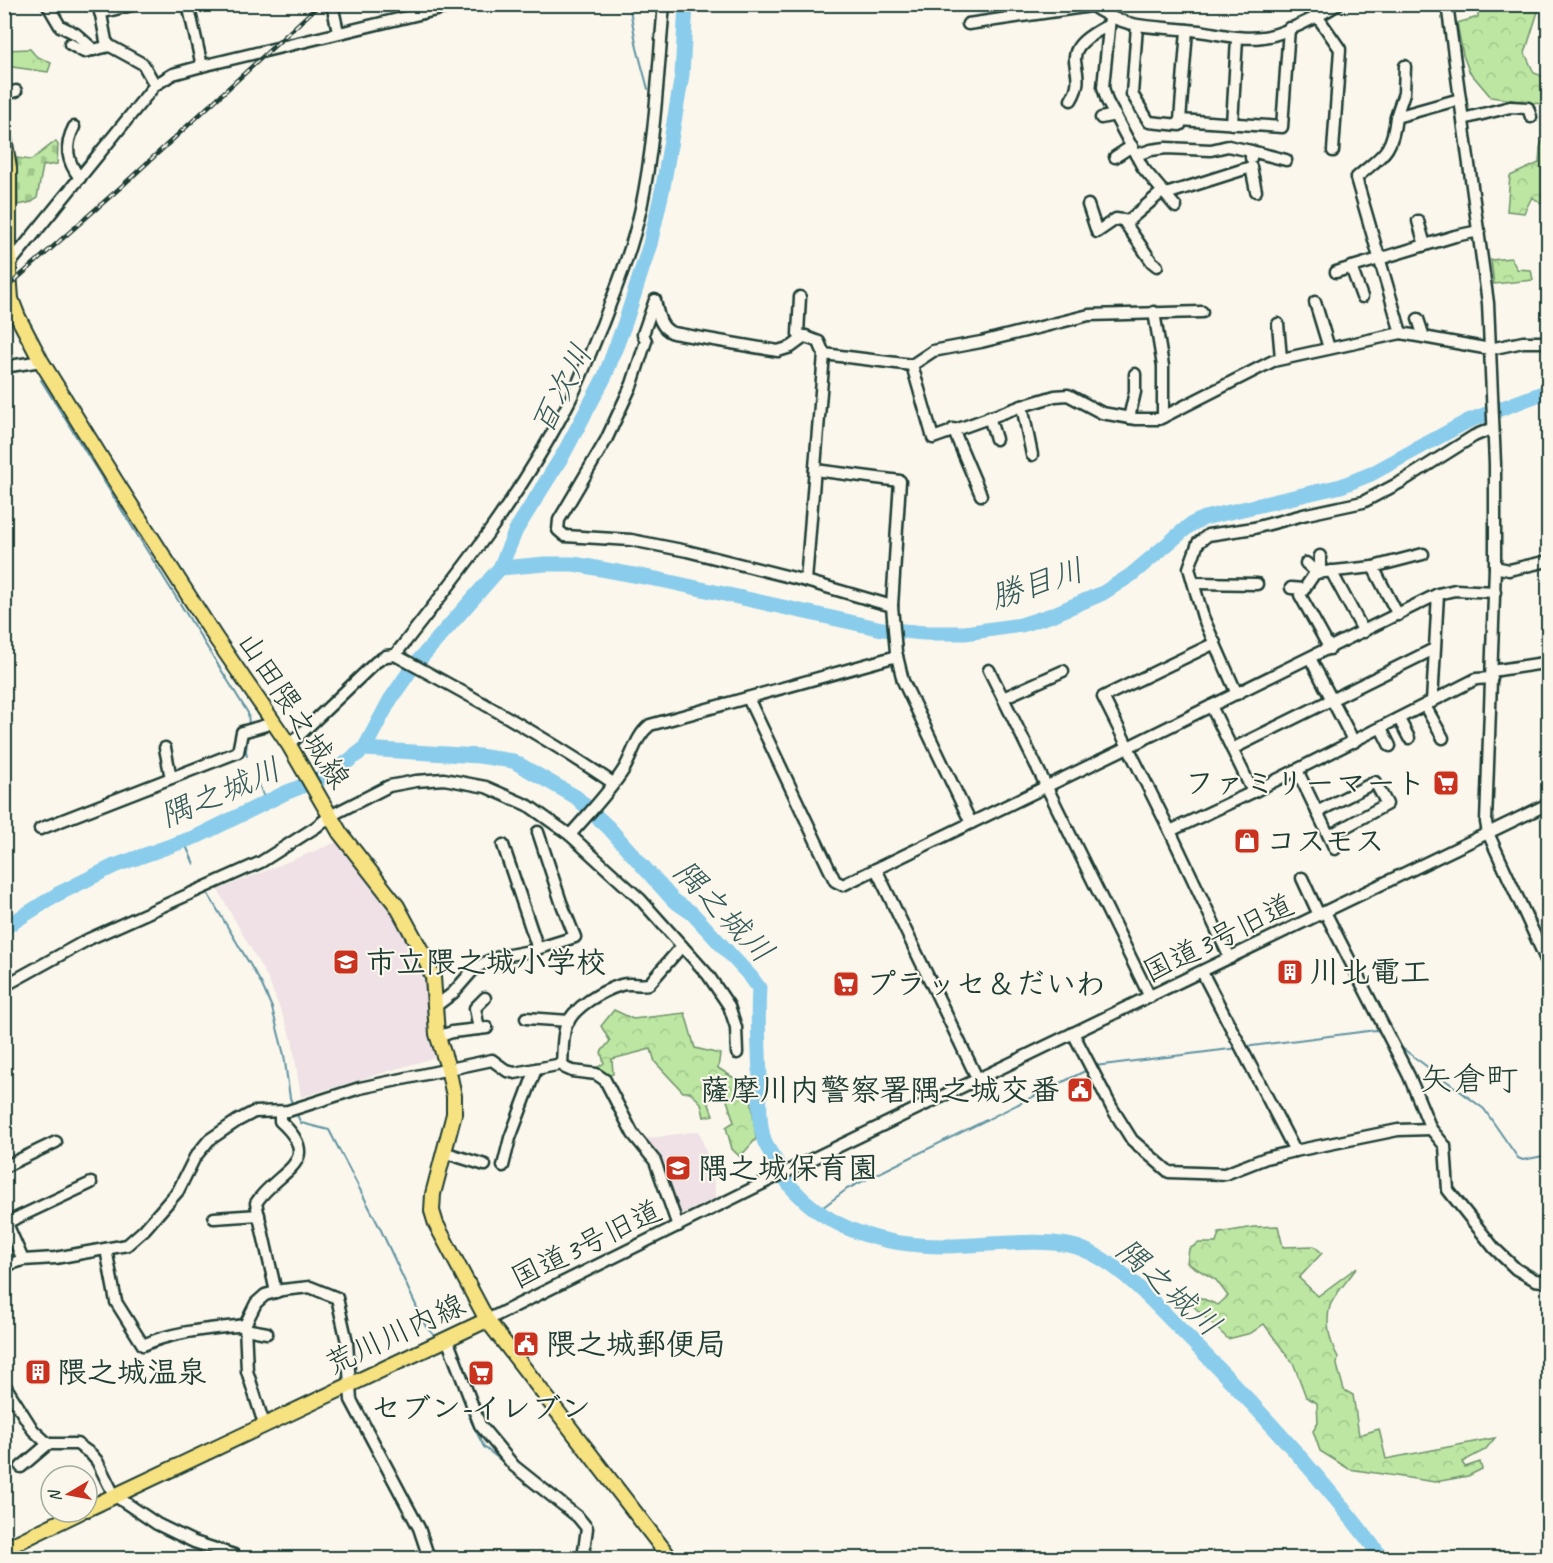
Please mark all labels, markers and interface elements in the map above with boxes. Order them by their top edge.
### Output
water label: 百次川 [521,337,602,441]
water label: 勝目川 [985,549,1089,618]
street label: 山田隈之城線 [229,624,359,796]
water label: 隅之城川 [153,749,287,836]
place label: ファミリーマート [1185,764,1426,802]
supermarket icon: ファミリーマート [1431,768,1461,798]
place label: コスモス [1266,822,1385,860]
shop icon: コスモス [1232,826,1262,856]
water label: 隅之城川 [664,851,783,972]
street label: 国道3号旧道 [1136,885,1300,991]
place label: 市立隈之城小学校 [366,943,606,981]
school or university icon: 市立隈之城小学校 [331,947,361,977]
place label: 川北電工 [1310,953,1430,991]
building icon: 川北電工 [1275,957,1305,987]
place label: プラッセ＆だいわ [866,965,1106,1003]
supermarket icon: プラッセ＆だいわ [831,969,861,999]
district label: 矢倉町 [1420,1058,1519,1100]
place label: 薩摩川内警察署隅之城交番 [700,1071,1060,1109]
public building icon: 薩摩川内警察署隅之城交番 [1065,1075,1095,1105]
place label: 隅之城保育園 [698,1149,878,1187]
school or university icon: 隅之城保育園 [663,1153,693,1183]
street label: 国道3号旧道 [504,1191,668,1297]
water label: 隅之城川 [1107,1229,1230,1345]
street label: 荒川川内線 [319,1285,471,1383]
place label: 隈之城郵便局 [546,1325,726,1363]
public building icon: 隈之城郵便局 [511,1329,541,1359]
place label: 隈之城温泉 [57,1353,207,1391]
building icon: 隈之城温泉 [23,1357,53,1387]
supermarket icon: セブン-イレブン [466,1358,496,1388]
place label: セブン-イレブン [371,1389,591,1427]
north arrow [39,1464,99,1524]
text: N [44,1487,66,1503]

